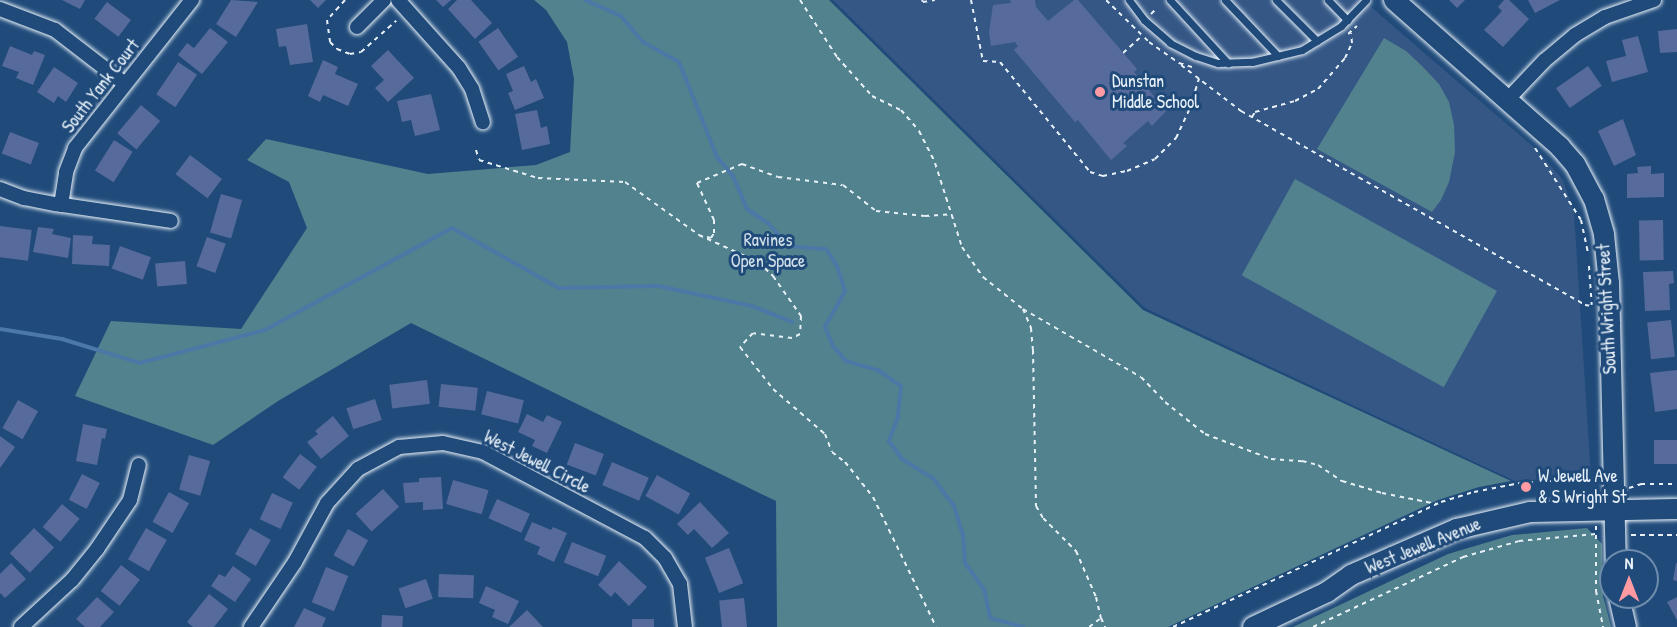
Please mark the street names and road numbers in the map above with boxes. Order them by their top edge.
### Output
street label: South Yank Court [58,35,144,137]
street label: South Wright Street [1593,243,1621,375]
street label: West Jewell Circle [480,426,594,498]
street label: West Jewell Avenue [1362,513,1484,579]

